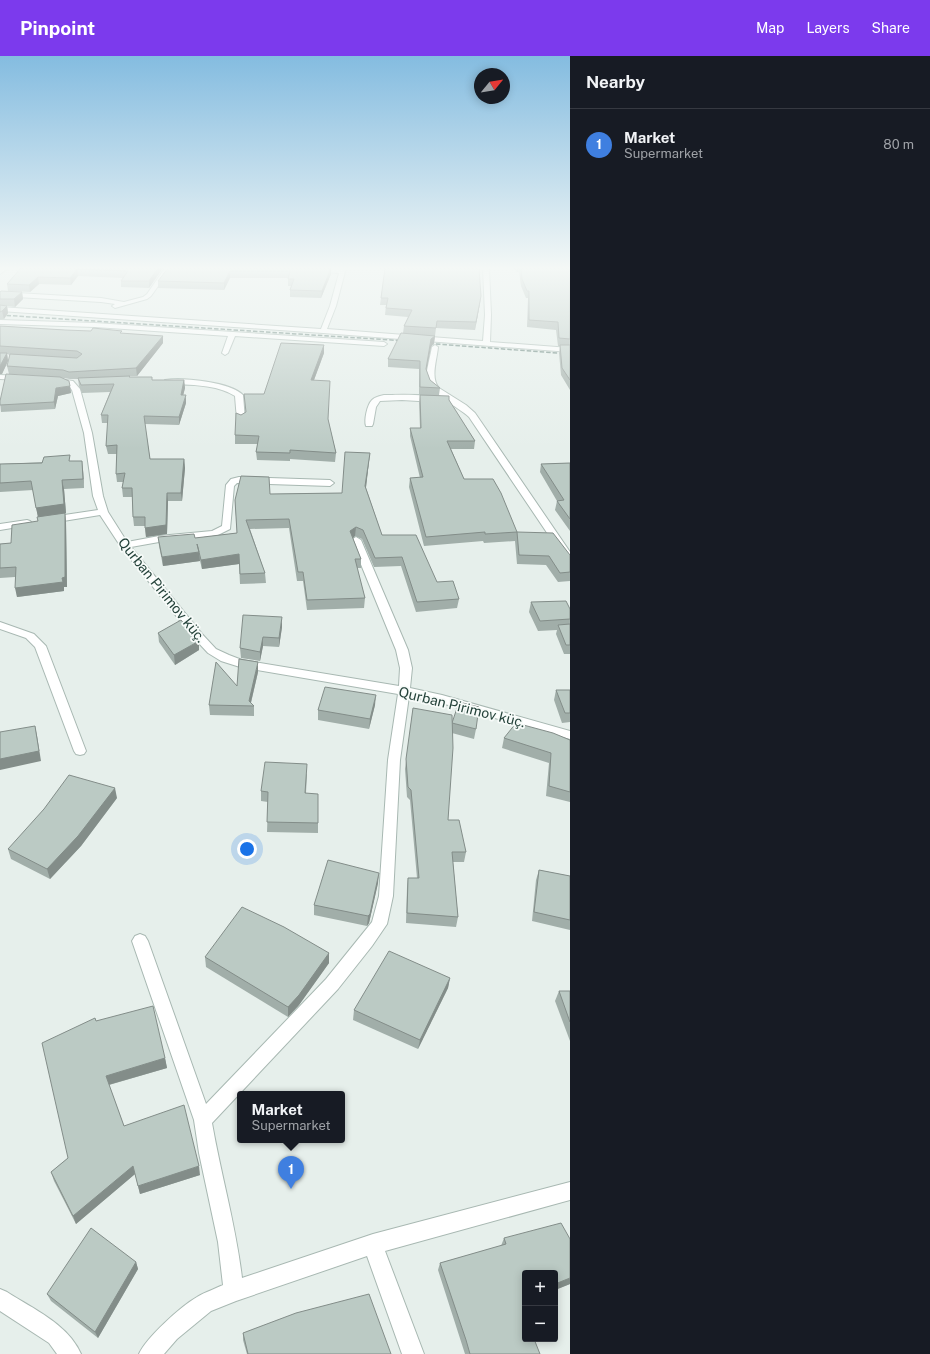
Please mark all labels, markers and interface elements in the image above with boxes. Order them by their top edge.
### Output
text: Pinpoint [20,17,95,39]
text: Map [756,20,784,36]
text: Layers [806,20,850,36]
text: Share [872,20,910,36]
north arrow [474,68,510,104]
text: Nearby [586,72,645,92]
text: Market [624,129,675,146]
text: 1 [596,137,602,152]
text: 80 m [883,137,914,152]
text: Supermarket [624,146,703,161]
street label: Qurban Pirimov küç. [115,534,209,646]
street label: Qurban Pirimov küç. [397,684,527,730]
your location [237,839,257,859]
popup [237,1091,345,1143]
text: Market [251,1101,303,1118]
text: Supermarket [251,1118,331,1133]
pin: 1 [278,1156,304,1189]
map controls [522,1270,558,1342]
button: + [522,1270,558,1306]
button: − [522,1306,558,1342]

